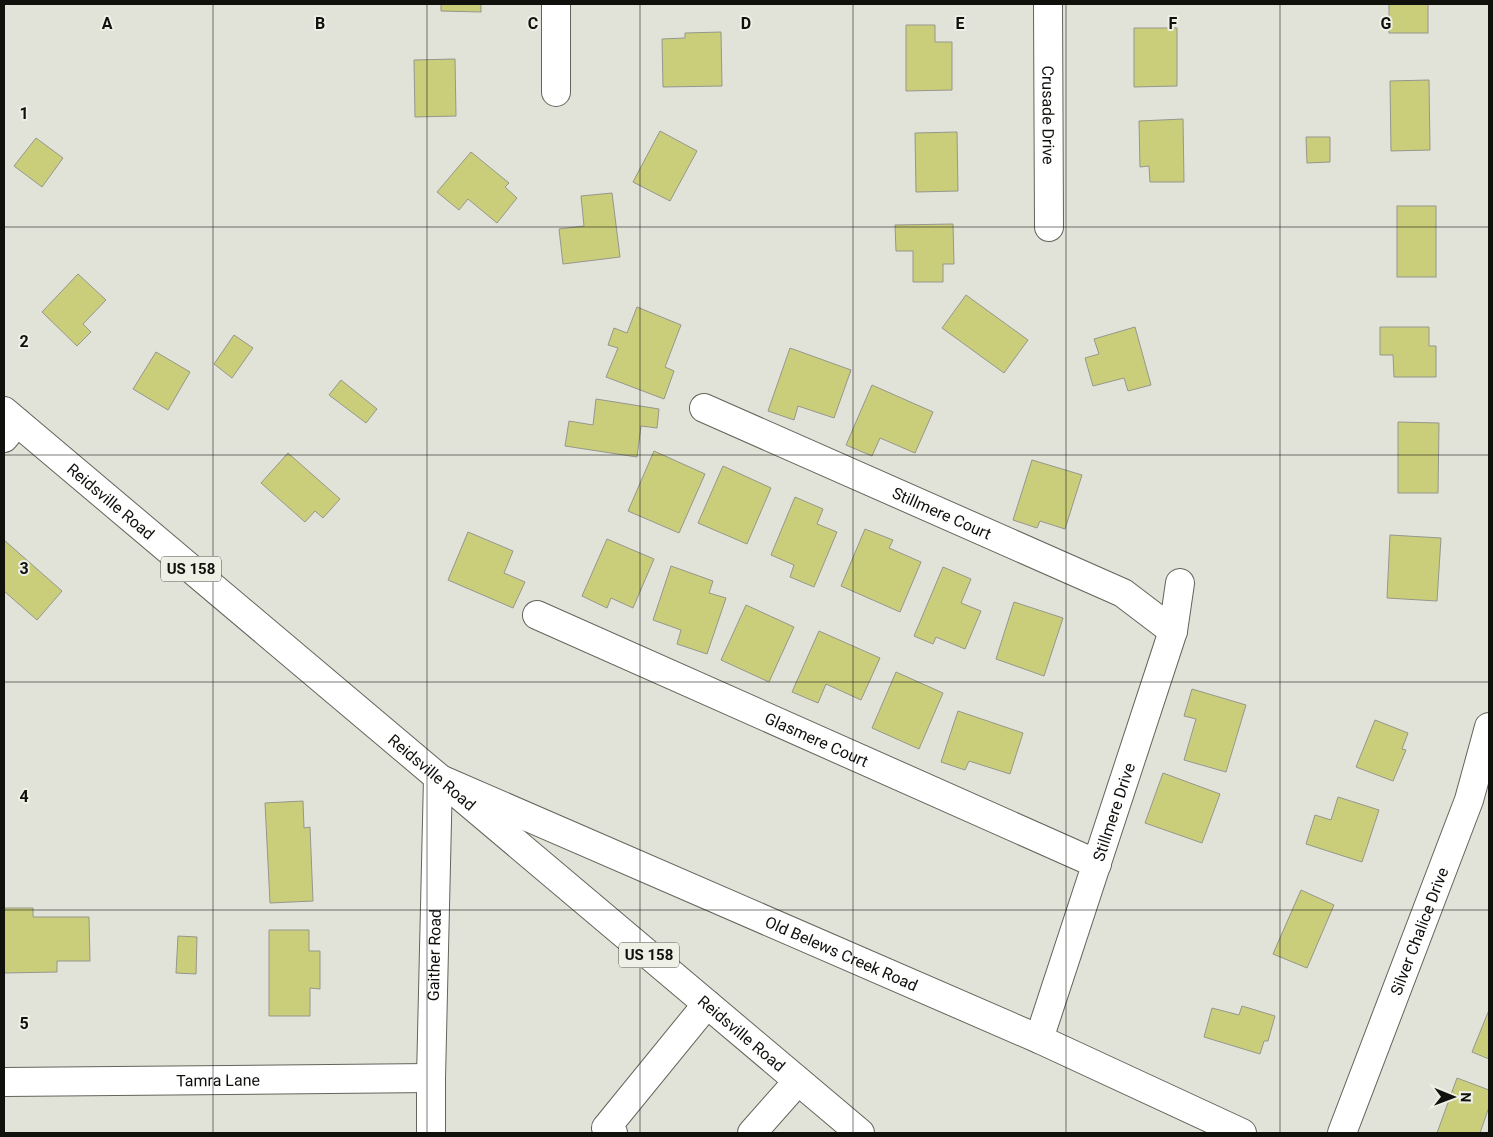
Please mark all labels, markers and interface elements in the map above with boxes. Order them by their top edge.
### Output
text: A [102,14,113,33]
text: B [315,14,325,33]
text: C [528,14,538,33]
text: D [741,14,751,33]
text: E [956,14,965,33]
text: F [1169,14,1178,33]
text: G [1381,14,1392,33]
street label: Crusade Drive [1038,65,1058,165]
text: 1 [19,104,29,123]
text: 2 [19,332,29,351]
street label: Reidsville Road [63,460,158,544]
street label: Stillmere Court [889,483,994,544]
road number: US 158 [161,556,221,582]
text: 3 [19,559,29,578]
street label: Glasmere Court [762,708,871,771]
street label: Reidsville Road [384,730,479,815]
street label: Stillmere Drive [1089,760,1139,864]
text: 4 [19,787,29,806]
street label: Silver Chalice Drive [1386,865,1452,998]
street label: Gaither Road [424,909,445,1001]
street label: Old Belews Creek Road [762,912,921,995]
road number: US 158 [619,942,679,968]
street label: Reidsville Road [694,991,789,1076]
text: 5 [19,1014,29,1033]
street label: Tamra Lane [176,1071,260,1090]
north arrow [1428,1072,1478,1122]
text: N [1458,1092,1474,1102]

